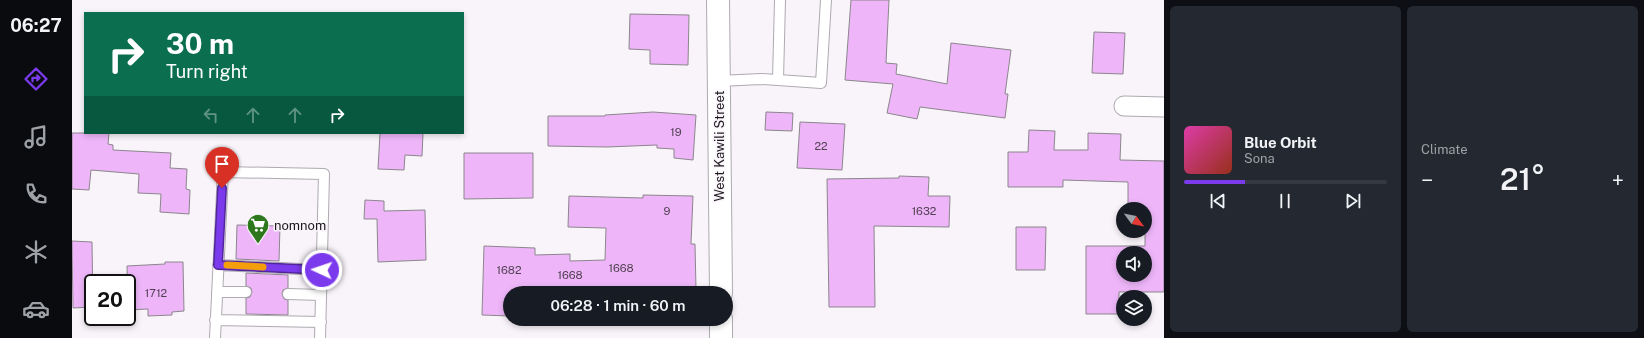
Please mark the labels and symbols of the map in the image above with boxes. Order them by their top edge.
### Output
street label: West Kawili Street [712,90,727,202]
house number: 19 [670,126,682,138]
house number: 22 [814,140,828,152]
pin [205,147,239,188]
north arrow [1116,202,1152,238]
house number: 9 [664,205,671,217]
house number: 1632 [912,205,937,217]
supermarket icon: nomnom [245,212,271,245]
place label: nomnom [274,218,326,233]
position arrow [301,249,343,291]
house number: 1668 [608,262,634,274]
house number: 1682 [497,264,522,276]
house number: 1668 [557,269,583,281]
speed limit sign: 20 [84,274,136,326]
house number: 1712 [145,287,168,299]

